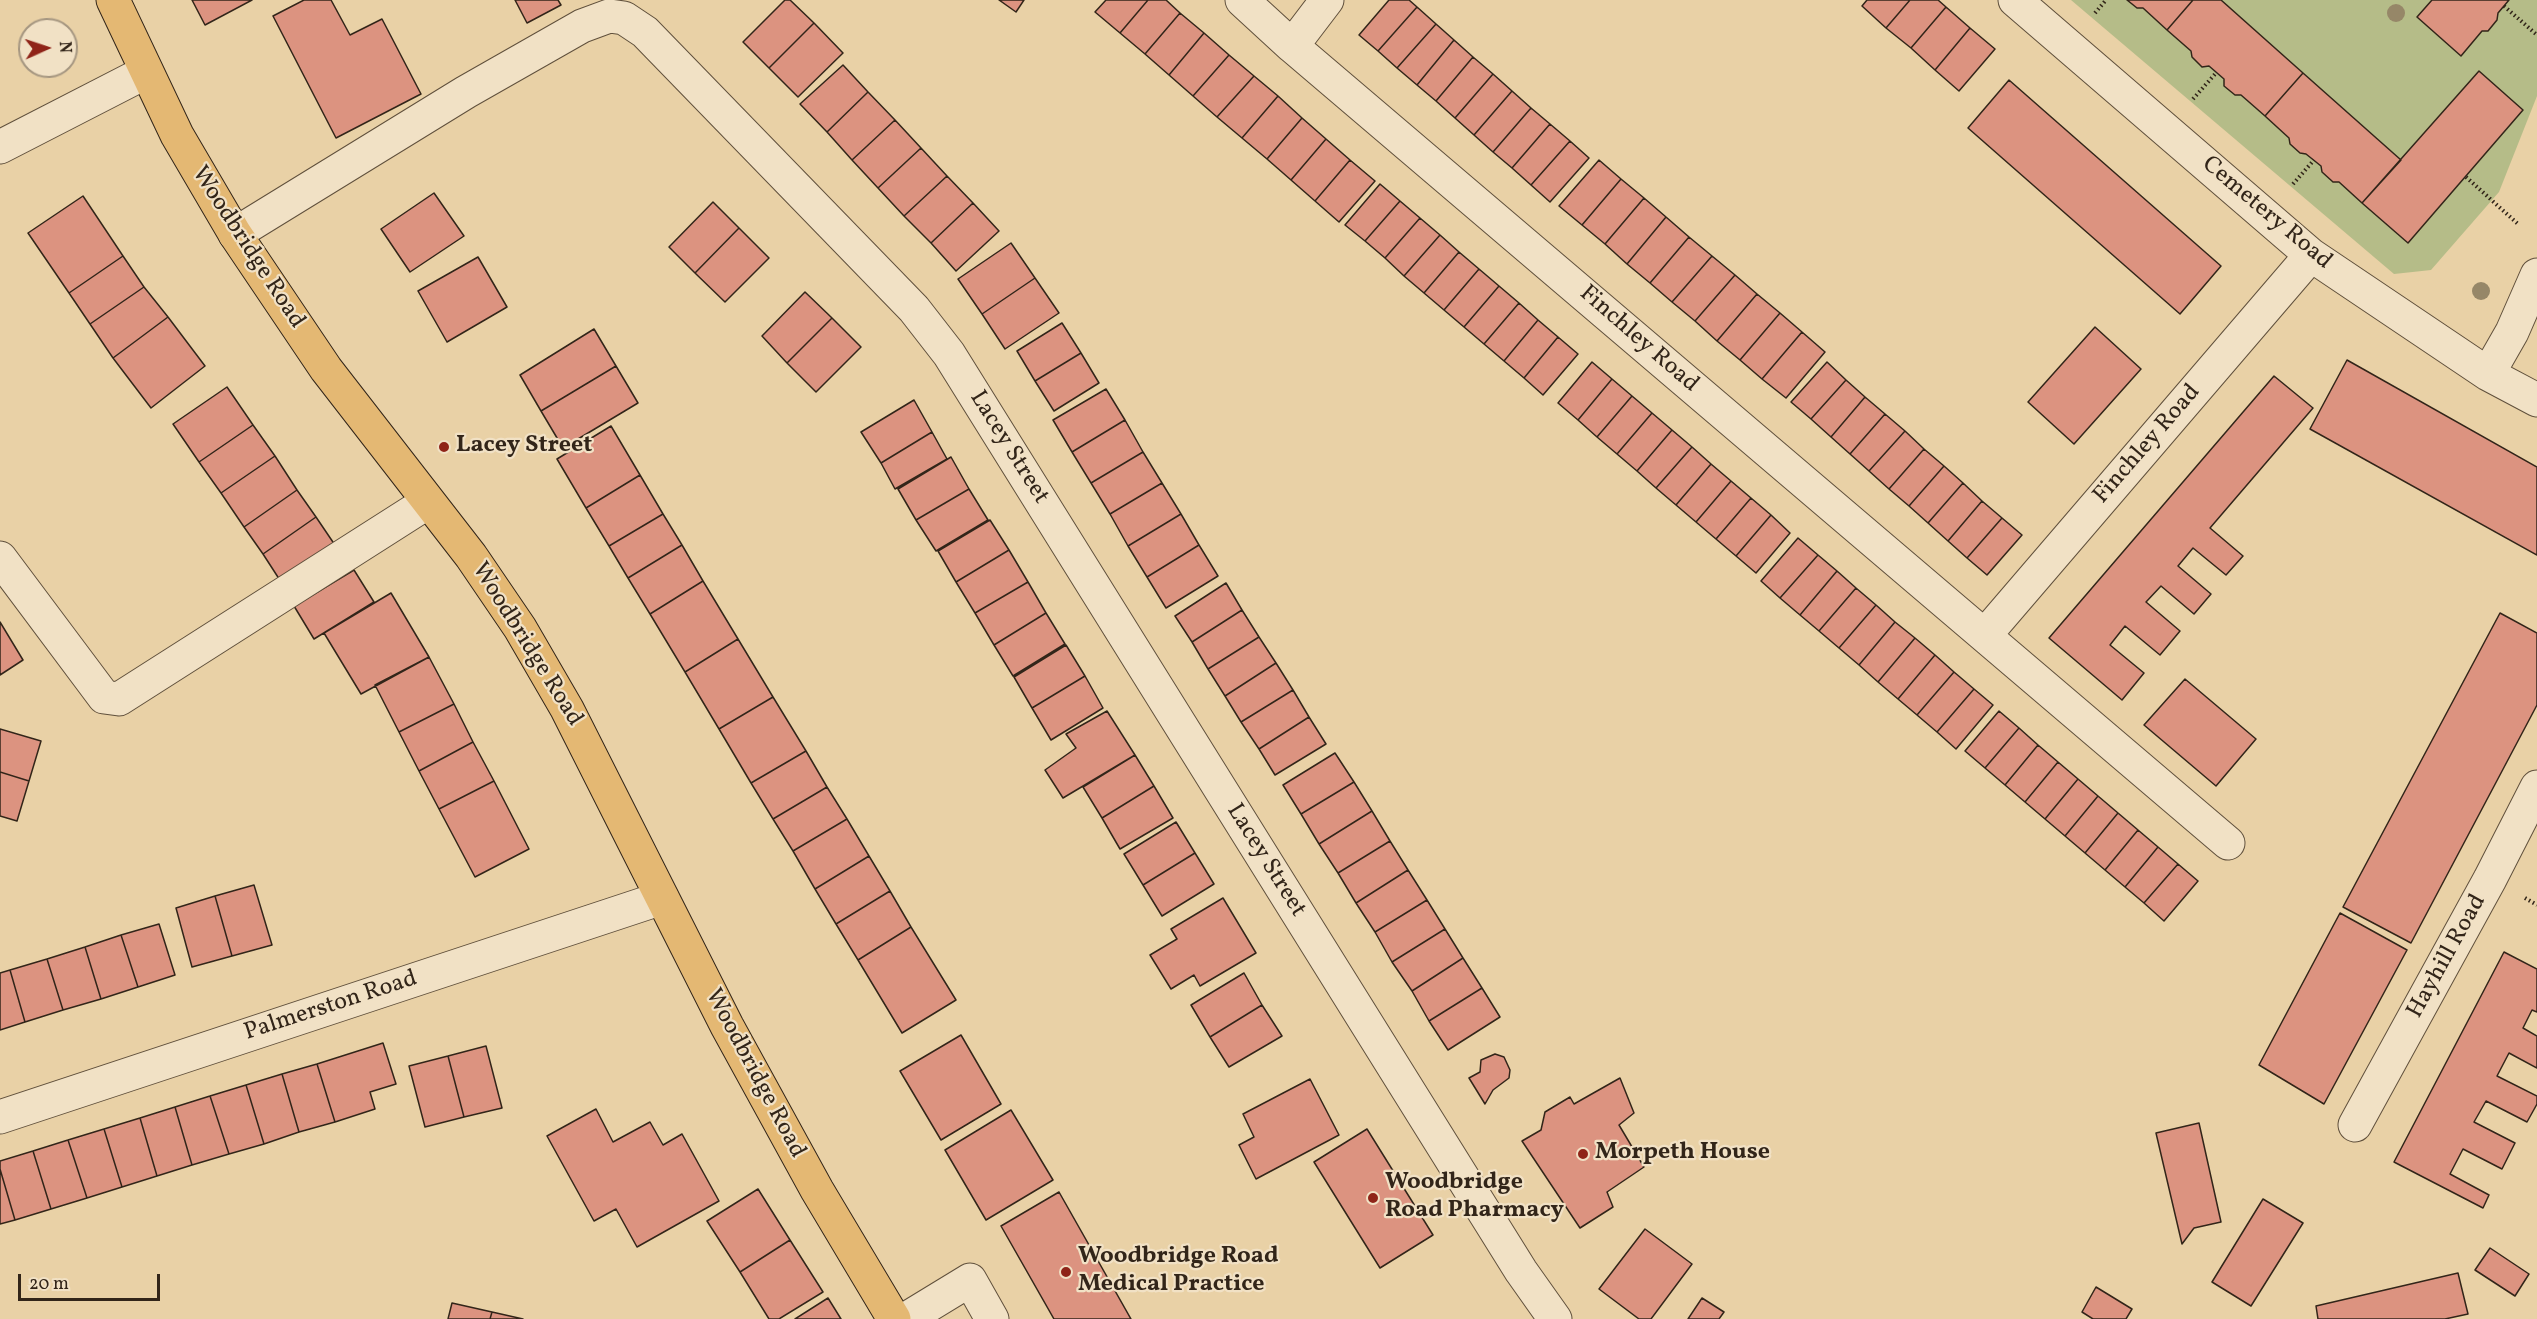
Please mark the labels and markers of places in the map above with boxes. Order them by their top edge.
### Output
place label: Lacey Street [456,433,592,461]
marker: Lacey Street [437,440,451,454]
place label: Morpeth House [1595,1140,1770,1168]
marker: Morpeth House [1576,1147,1590,1161]
place label: Woodbridge Road Pharmacy [1385,1170,1564,1226]
marker: Woodbridge Road Pharmacy [1366,1191,1380,1205]
place label: Woodbridge Road Medical Practice [1078,1244,1279,1300]
marker: Woodbridge Road Medical Practice [1059,1265,1073,1279]

